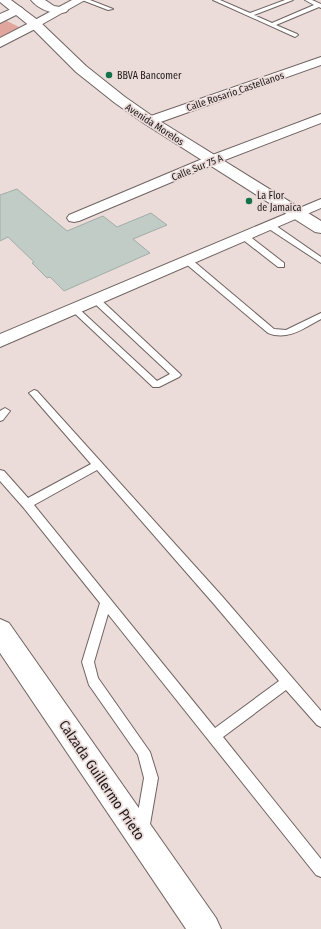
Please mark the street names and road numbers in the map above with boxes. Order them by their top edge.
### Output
street label: Calle Rosario Castellanos [185,70,286,114]
street label: Avenida Morelos [123,101,186,148]
street label: Calle Sur 75 A [170,152,226,184]
street label: Calzada Guillermo Prieto [55,717,148,843]

